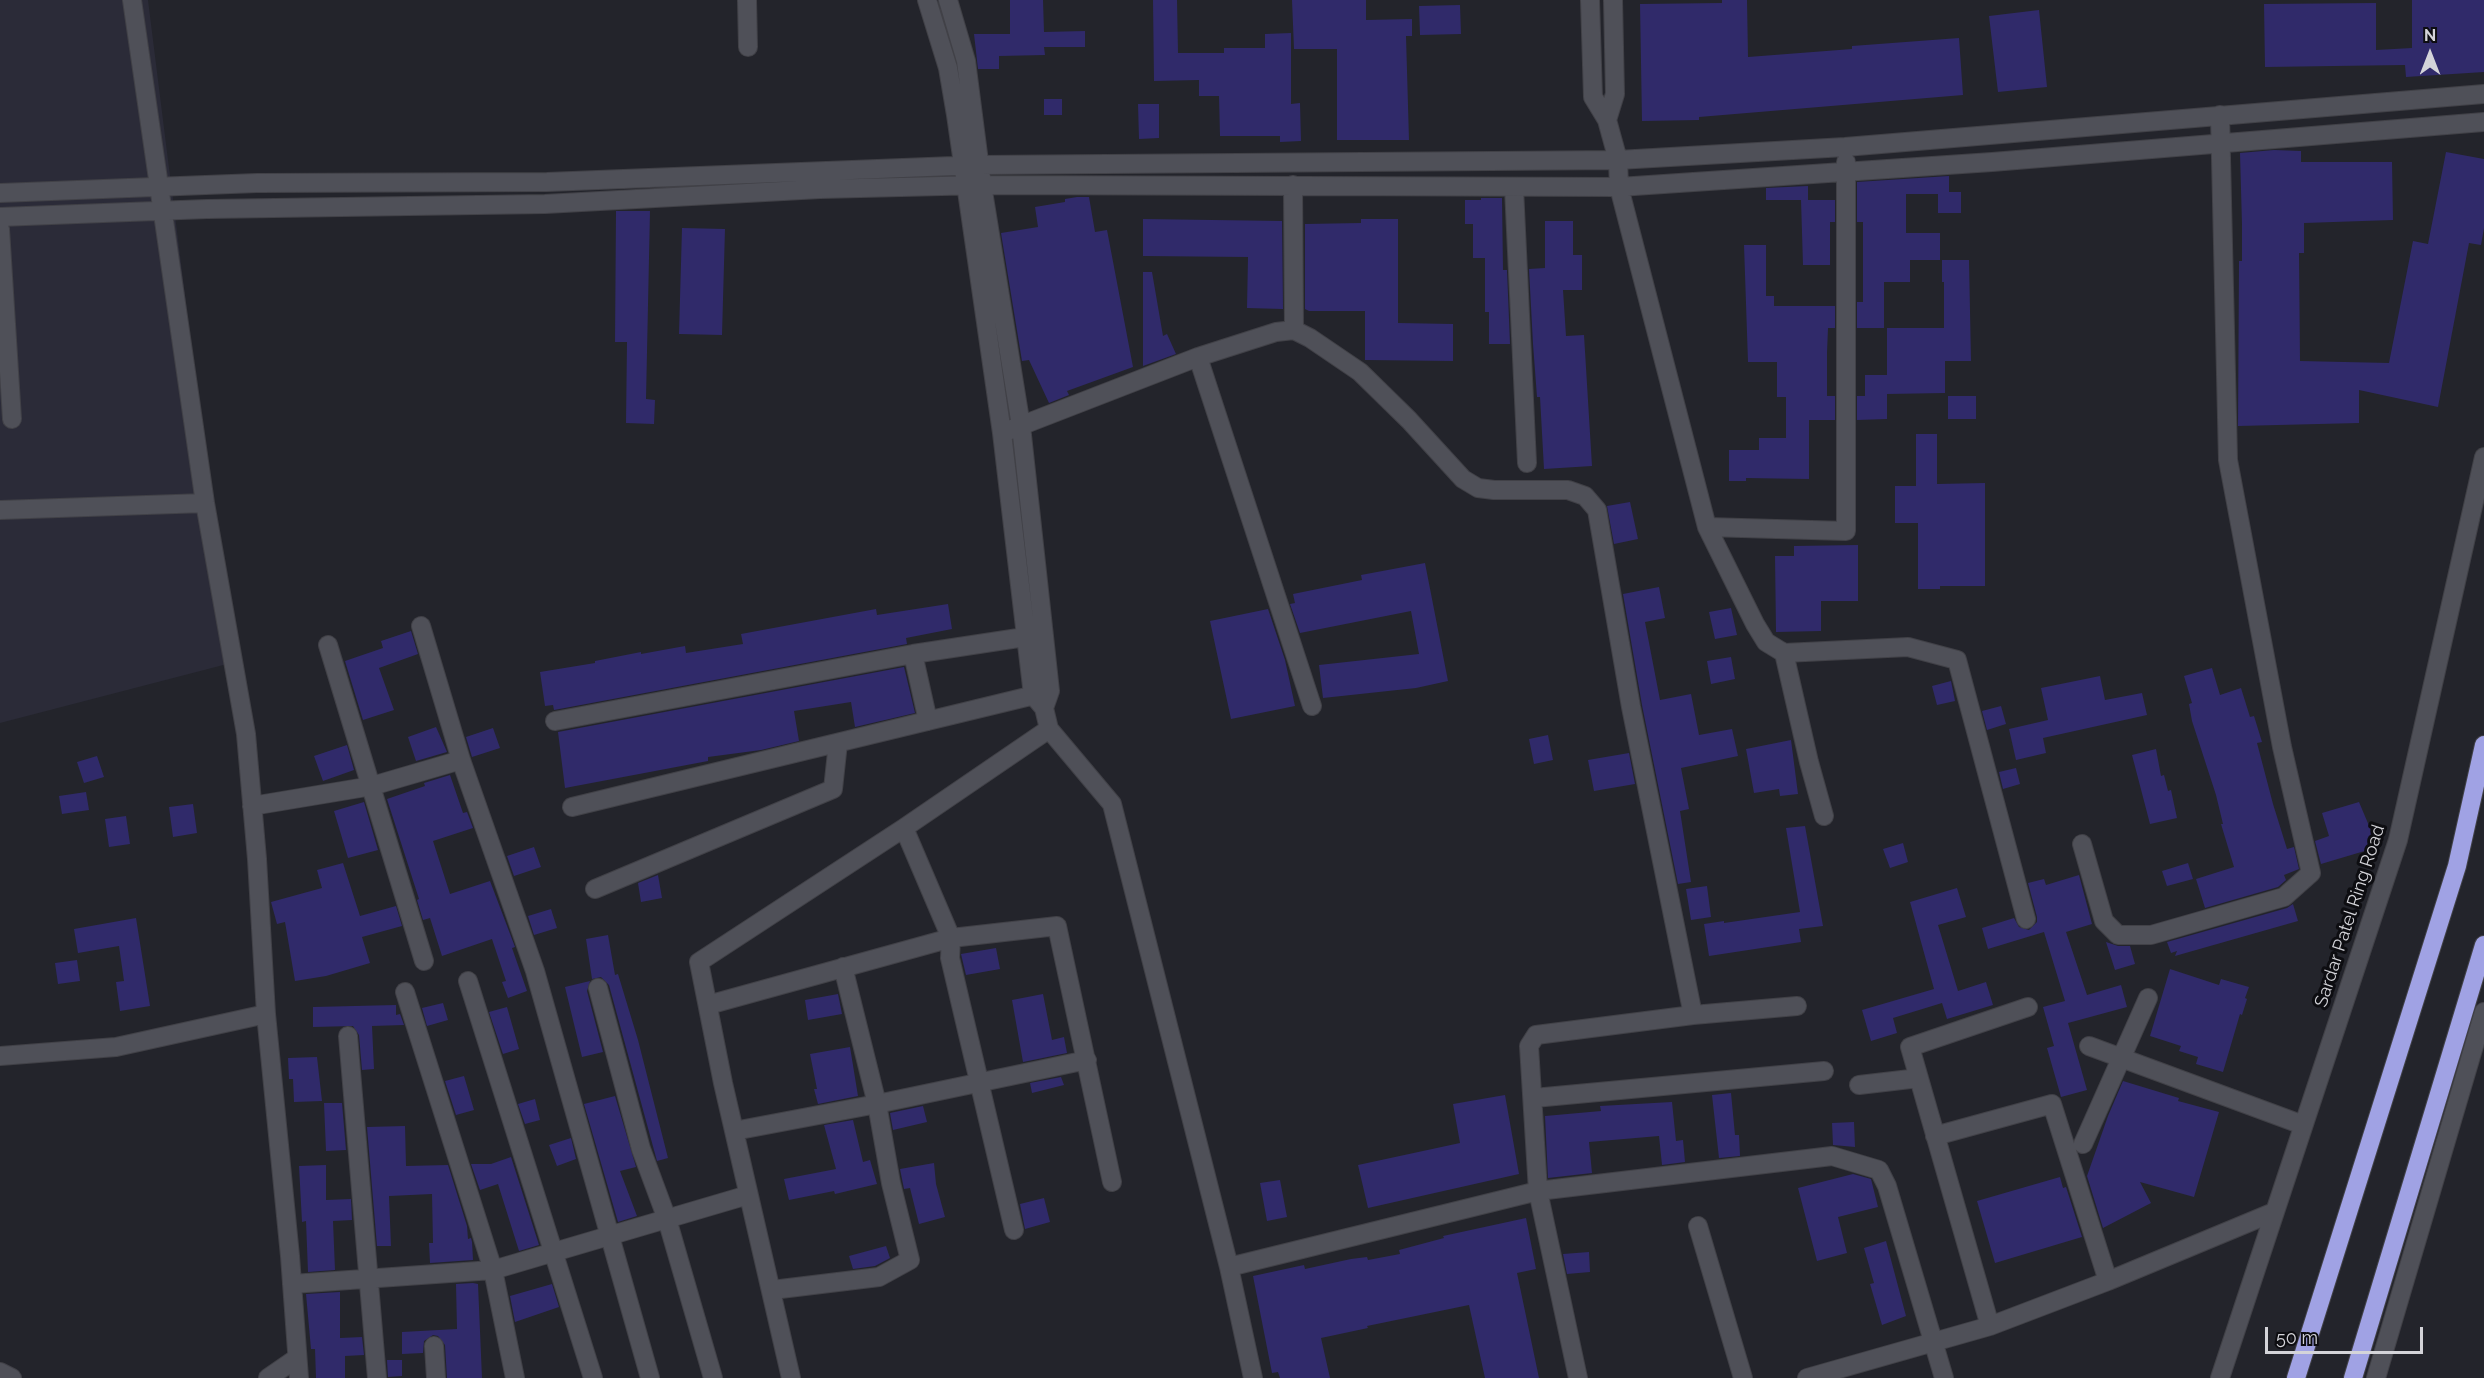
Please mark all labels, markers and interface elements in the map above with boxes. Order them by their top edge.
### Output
north arrow [2400,24,2460,84]
text: N [2424,26,2436,45]
street label: Sardar Patel Ring Road [2310,822,2390,1010]
scale bar [2268,1315,2426,1353]
text: 50 m [2276,1327,2318,1348]

